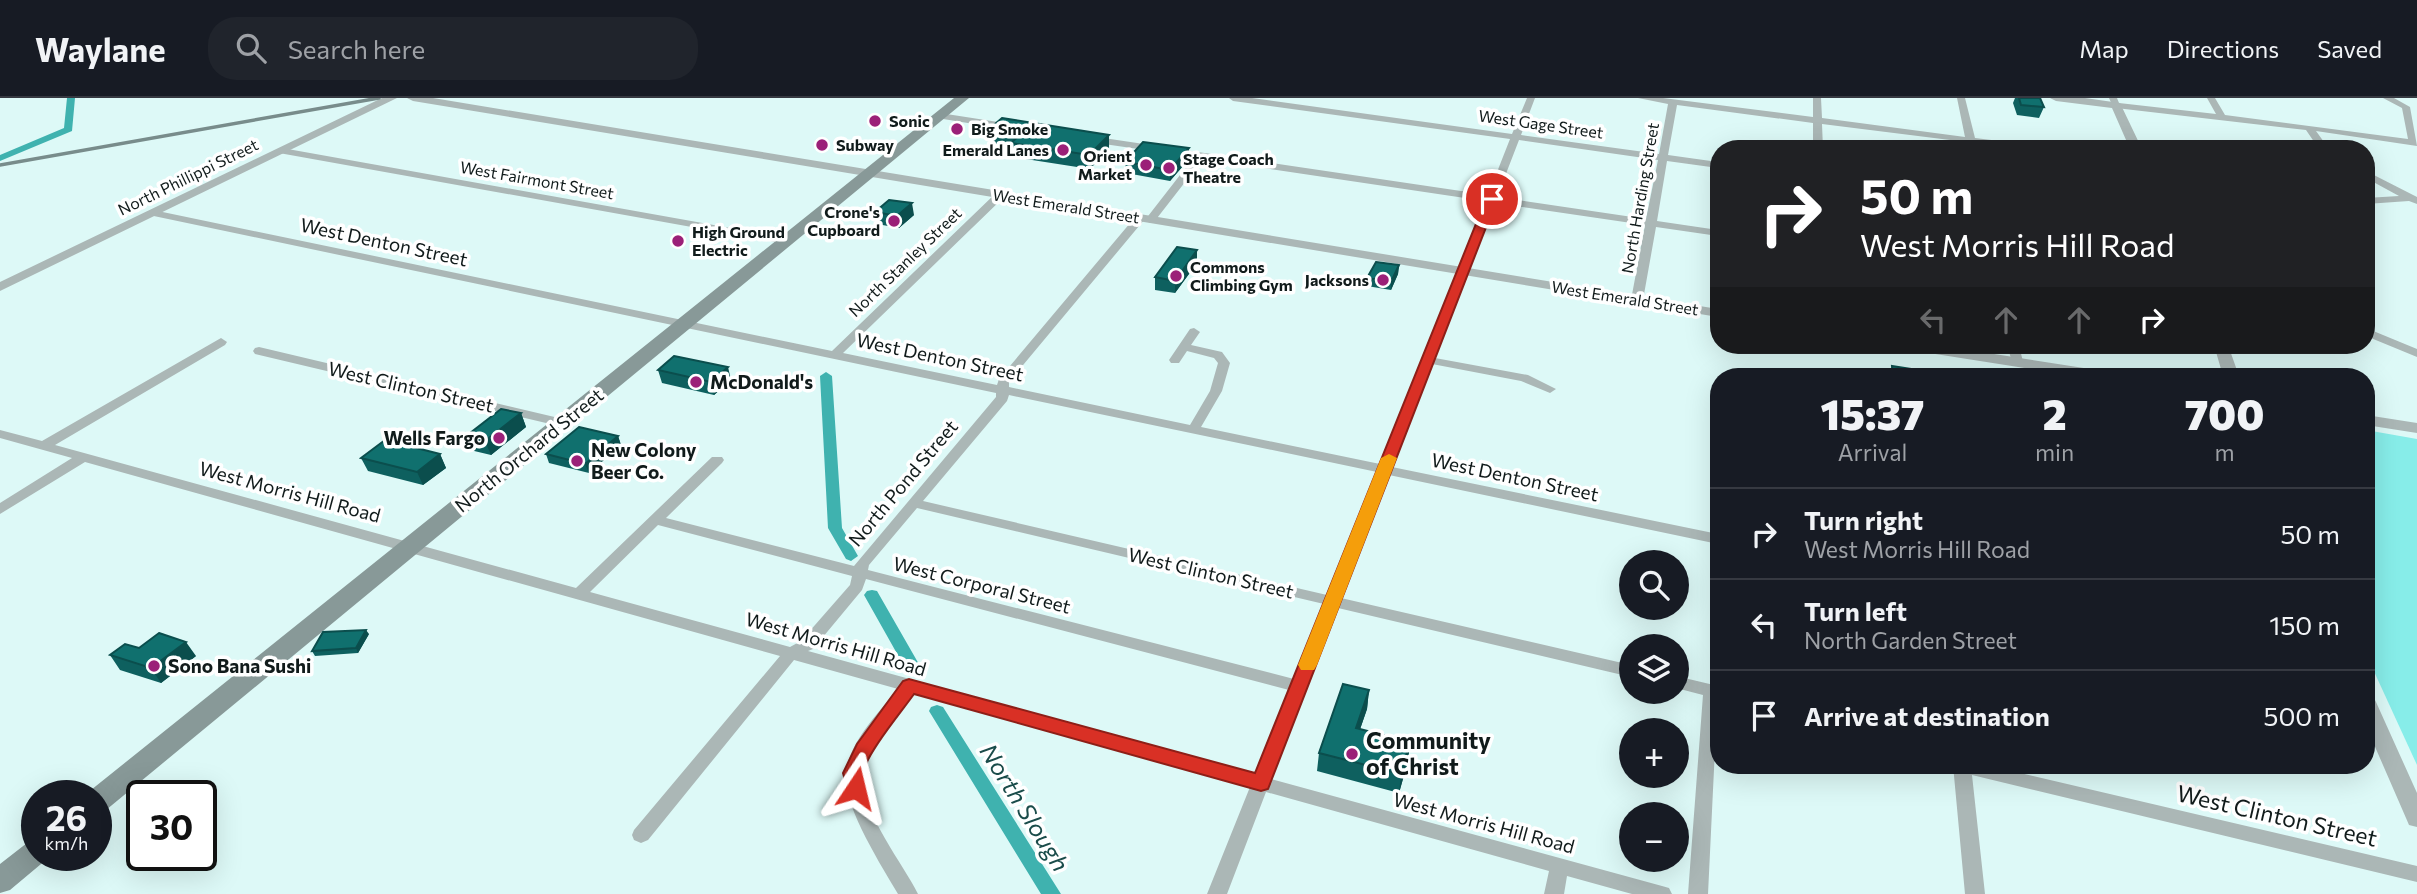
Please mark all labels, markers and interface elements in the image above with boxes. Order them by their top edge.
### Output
search box [208,17,698,80]
text: Waylane [35,28,166,69]
icon: search [232,29,270,67]
text: Search here [288,33,425,64]
text: Map [2079,34,2129,63]
text: Directions [2167,34,2279,63]
text: Saved [2317,34,2382,63]
street label: West Gage Street [1477,105,1605,142]
place label: Sonic [889,111,930,130]
marker: Sonic [867,113,883,129]
place label: Big Smoke [971,119,1048,138]
marker: Big Smoke [949,121,965,137]
street label: North Harding Street [1617,121,1662,275]
street label: North Phillippi Street [115,134,261,219]
place label: Subway [836,135,894,154]
marker: Subway [814,137,830,153]
place label: Emerald Lanes [943,140,1049,159]
marker: Emerald Lanes [1055,142,1071,158]
place label: Orient Market [1078,146,1132,183]
place label: Stage Coach Theatre [1183,149,1274,186]
street label: West Fairmont Street [459,157,616,202]
marker: Orient Market [1138,157,1154,173]
marker: Stage Coach Theatre [1161,160,1177,176]
text: 50 m [1860,164,1973,224]
icon: right [1745,168,1836,259]
pin [1462,169,1522,229]
icon: arrive [1473,180,1511,218]
street label: West Emerald Street [991,185,1141,227]
place label: Crone's Cupboard [807,202,880,239]
street label: North Stanley Street [844,203,965,320]
street label: West Denton Street [298,213,470,270]
marker: Crone's Cupboard [886,213,902,229]
place label: High Ground Electric [692,222,785,259]
text: West Morris Hill Road [1860,224,2174,264]
marker: High Ground Electric [670,233,686,249]
place label: Commons Climbing Gym [1190,257,1293,294]
marker: Commons Climbing Gym [1168,268,1184,284]
place label: Jacksons [1305,270,1369,289]
marker: Jacksons [1375,272,1391,288]
street label: West Emerald Street [1550,277,1700,319]
icon: left [1914,301,1952,339]
icon: ahead [1987,301,2025,339]
icon: ahead [2060,301,2098,339]
icon: right [2133,301,2171,339]
street label: West Denton Street [854,328,1026,385]
street label: West Clinton Street [326,356,496,417]
place label: McDonald's [710,370,813,393]
marker: McDonald's [688,374,704,390]
street label: North Orchard Street [450,383,608,517]
text: 15:37 [1821,387,1924,439]
text: 2 [2042,387,2067,439]
text: 700 [2185,387,2264,439]
street label: North Pond Street [843,415,962,550]
place label: Wells Fargo [384,426,485,449]
marker: Wells Fargo [491,430,507,446]
place label: New Colony Beer Co. [591,438,697,483]
text: Arrival [1838,438,1907,466]
text: min [2035,438,2074,466]
text: m [2215,438,2235,466]
street label: West Denton Street [1429,448,1601,505]
marker: New Colony Beer Co. [569,453,585,469]
street label: West Morris Hill Road [197,456,383,527]
text: Turn right [1804,504,1923,535]
icon: right [1745,515,1783,553]
text: 50 m [2280,518,2340,549]
text: West Morris Hill Road [1804,535,2030,563]
street label: West Clinton Street [1126,542,1296,603]
map controls [1619,550,1689,872]
button: search [1619,550,1689,620]
street label: West Corporal Street [891,551,1073,618]
text: Turn left [1804,595,1907,626]
icon: left [1745,606,1783,644]
street label: West Morris Hill Road [743,607,929,680]
text: 150 m [2269,609,2340,640]
text: North Garden Street [1804,626,2017,654]
button: layers [1619,634,1689,704]
place label: Sono Bana Sushi [168,654,311,677]
marker: Sono Bana Sushi [146,658,162,674]
icon: arrive [1745,697,1783,735]
text: Arrive at destination [1804,700,2050,731]
text: 500 m [2263,700,2340,731]
button: + [1619,718,1689,788]
place label: Community of Christ [1366,726,1491,780]
water label: North Slough [975,738,1076,876]
marker: Community of Christ [1344,746,1360,762]
position arrow [819,751,893,825]
street label: West Clinton Street [2174,778,2380,852]
speed limit sign: 30 [126,780,217,871]
street label: West Morris Hill Road [1391,787,1577,858]
text: 26 [46,795,87,838]
button: − [1619,802,1689,872]
text: km/h [45,832,88,854]

